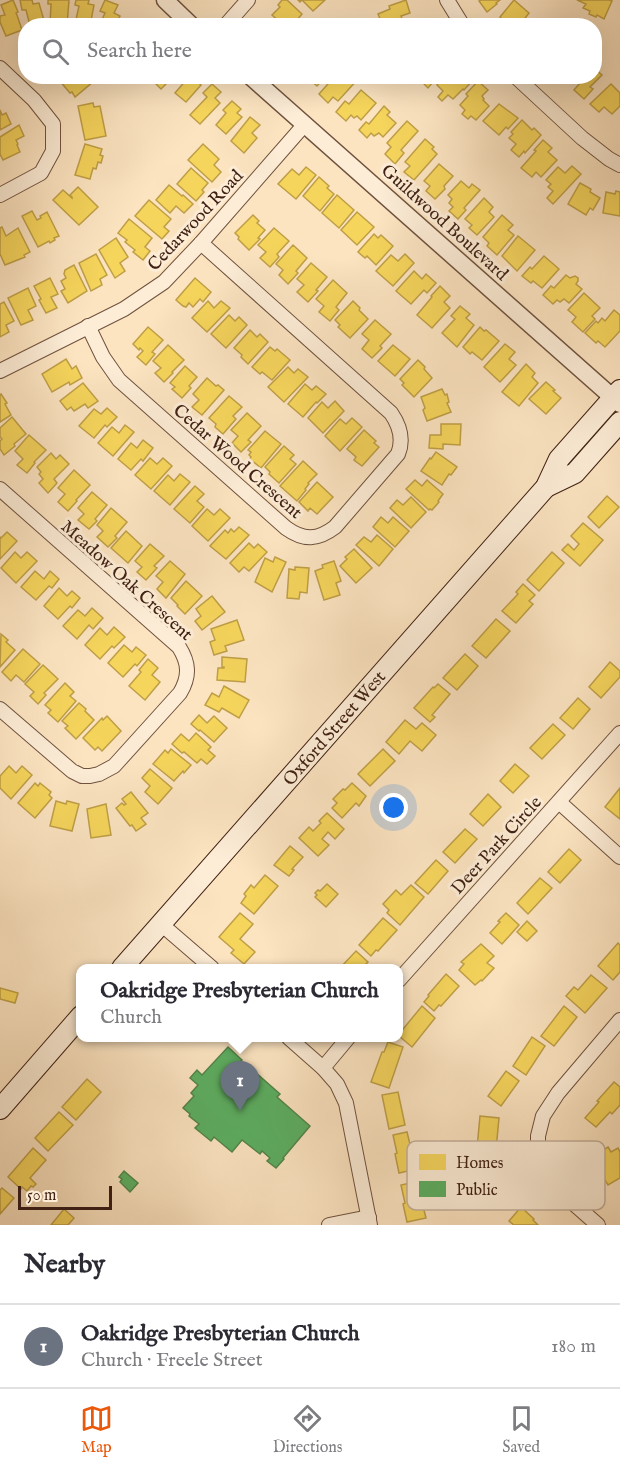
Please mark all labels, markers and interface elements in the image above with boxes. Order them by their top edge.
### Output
search box [18,18,602,84]
icon: search [39,35,72,68]
text: Search here [87,37,192,65]
street label: Guildwood Boulevard [376,160,513,287]
street label: Cedarwood Road [143,165,249,277]
street label: Cedar Wood Crescent [168,400,306,525]
street label: Meadow Oak Crescent [55,516,197,646]
street label: Oxford Street West [279,667,392,791]
street label: Deer Park Circle [447,792,547,900]
your location [379,793,408,822]
popup [76,964,403,1042]
text: Oakridge Presbyterian Church [100,977,379,1005]
text: Church [100,1005,162,1030]
pin: 1 [220,1062,260,1111]
legend [407,1141,605,1210]
text: Homes [456,1154,504,1174]
text: Public [456,1181,498,1201]
scale bar [18,1183,112,1210]
text: 50 m [27,1186,56,1206]
text: Nearby [24,1248,105,1281]
text: Oakridge Presbyterian Church [81,1320,360,1348]
text: 1 [40,1334,47,1359]
text: 180 m [551,1334,596,1359]
text: Church · Freele Street [81,1348,263,1373]
tab: Map [80,1402,113,1458]
tab: Directions [273,1402,342,1458]
tab: Saved [502,1402,540,1458]

